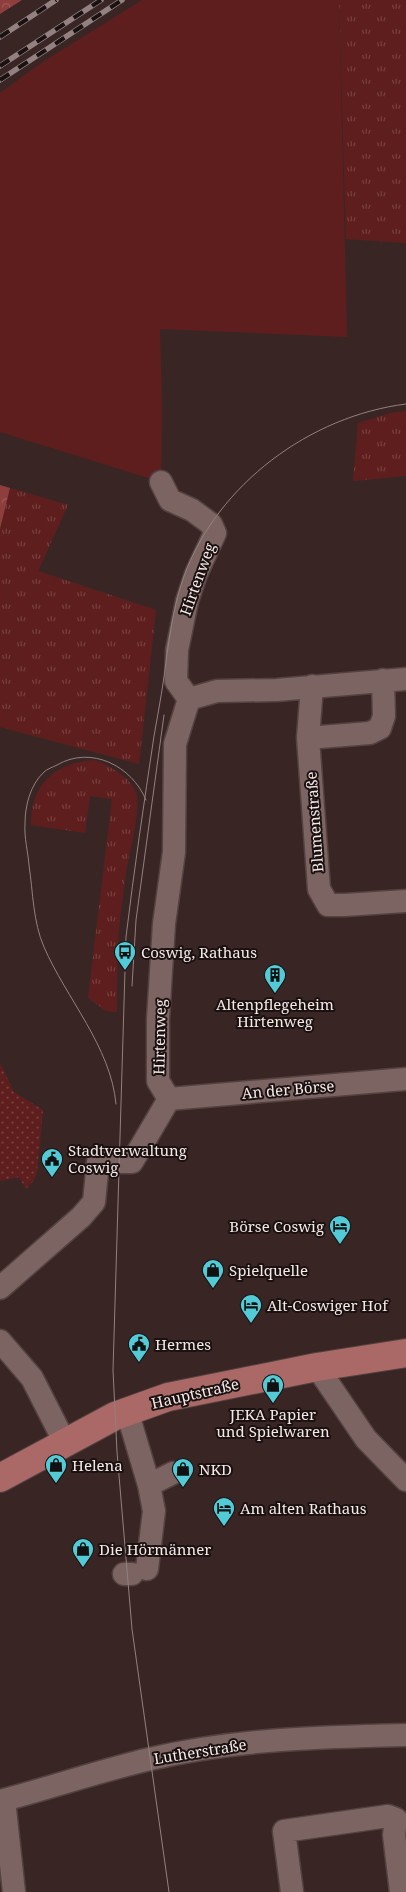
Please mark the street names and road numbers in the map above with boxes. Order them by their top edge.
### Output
street label: Hirtenweg [175,540,219,618]
street label: Blumenstraße [301,771,327,873]
street label: Hirtenweg [148,999,170,1075]
street label: An der Börse [241,1075,335,1103]
street label: Hauptstraße [149,1373,241,1413]
street label: Lutherstraße [152,1734,248,1768]

